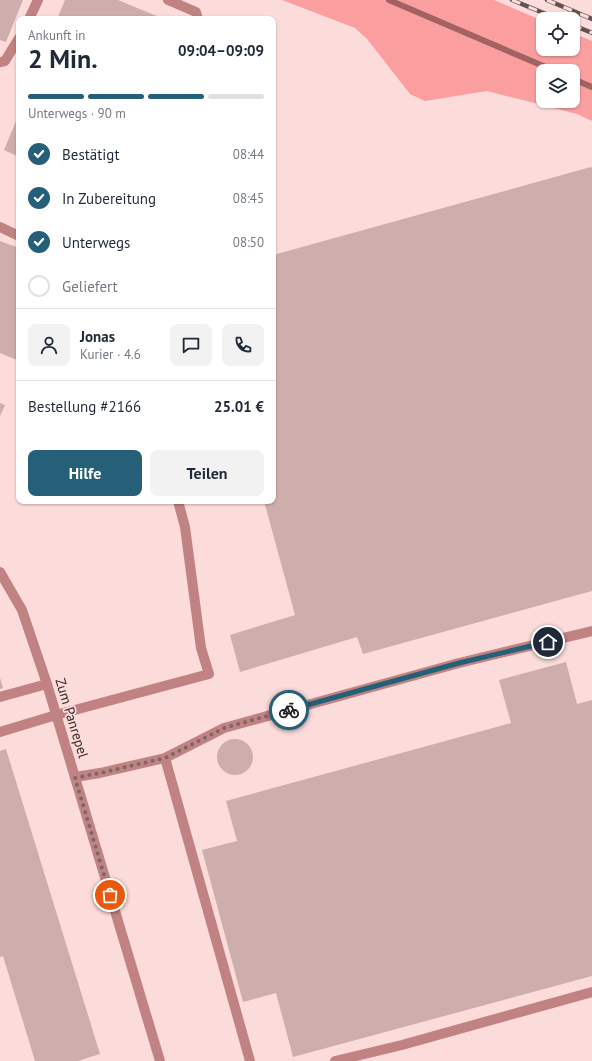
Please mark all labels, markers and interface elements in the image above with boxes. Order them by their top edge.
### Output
map controls [536,12,580,108]
button: locate [536,12,580,56]
text: Ankunft in [28,27,85,44]
text: 09:04–09:09 [178,41,264,60]
text: 2 Min. [28,42,98,75]
button: layers [536,64,580,108]
text: Unterwegs · 90 m [28,105,126,122]
icon: check [28,143,50,165]
text: Bestätigt [62,145,119,164]
text: 08:44 [233,146,264,163]
icon: check [28,187,50,209]
text: In Zubereitung [62,189,156,208]
text: 08:45 [233,190,264,207]
icon: check [28,231,50,253]
text: Unterwegs [62,233,130,252]
text: 08:50 [233,234,264,251]
text: Geliefert [62,277,118,296]
button: person [28,324,70,366]
button: chat [170,324,212,366]
button: phone [222,324,264,366]
text: Jonas [80,327,115,346]
text: Kurier · 4.6 [80,346,141,363]
text: Bestellung #2166 [28,397,141,416]
text: 25.01 € [214,397,264,416]
button: Hilfe [28,450,142,496]
button: Teilen [150,450,264,496]
pin [531,625,565,659]
icon: home [537,631,559,653]
street label: Zum Panrepel [51,676,93,760]
courier [269,690,309,730]
icon: bike [278,699,300,721]
pin [93,878,127,912]
icon: bag [99,884,121,906]

